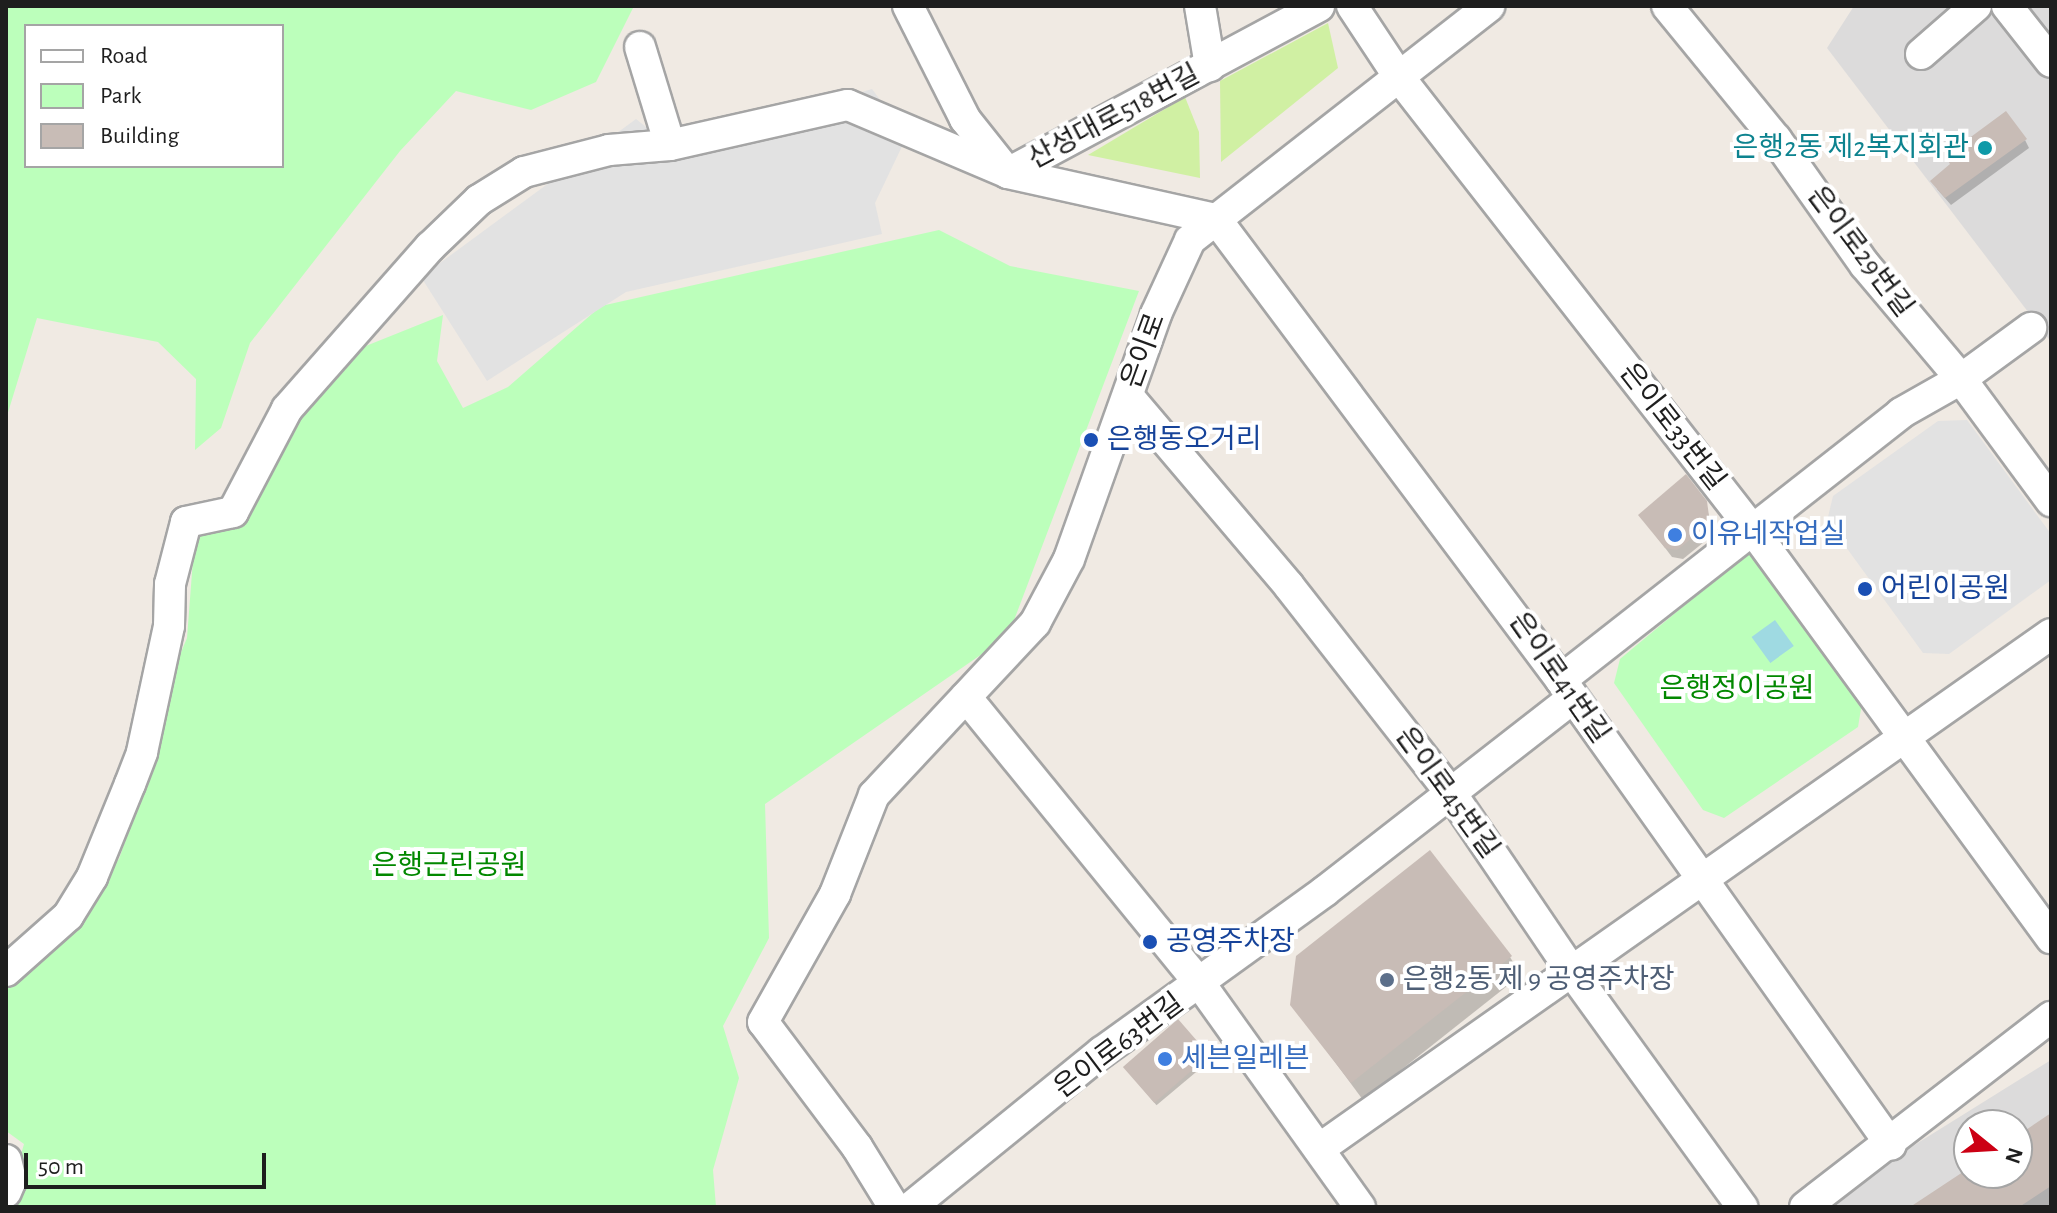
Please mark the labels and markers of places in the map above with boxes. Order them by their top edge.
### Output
place label: 은행2동 제2복지회관 [1733,131,1969,165]
marker: 은행2동 제2복지회관 [1976,139,1994,157]
place label: 은행동오거리 [1107,423,1262,457]
marker: 은행동오거리 [1082,431,1100,449]
place label: 이유네작업실 [1691,518,1846,552]
marker: 이유네작업실 [1666,526,1684,544]
place label: 어린이공원 [1881,572,2010,606]
marker: 어린이공원 [1856,580,1874,598]
place label: 공영주차장 [1166,925,1295,959]
marker: 공영주차장 [1141,933,1159,951]
place label: 은행2동 제 9 공영주차장 [1403,963,1675,997]
marker: 은행2동 제 9 공영주차장 [1378,971,1396,989]
place label: 세븐일레븐 [1181,1042,1310,1076]
marker: 세븐일레븐 [1156,1050,1174,1068]

